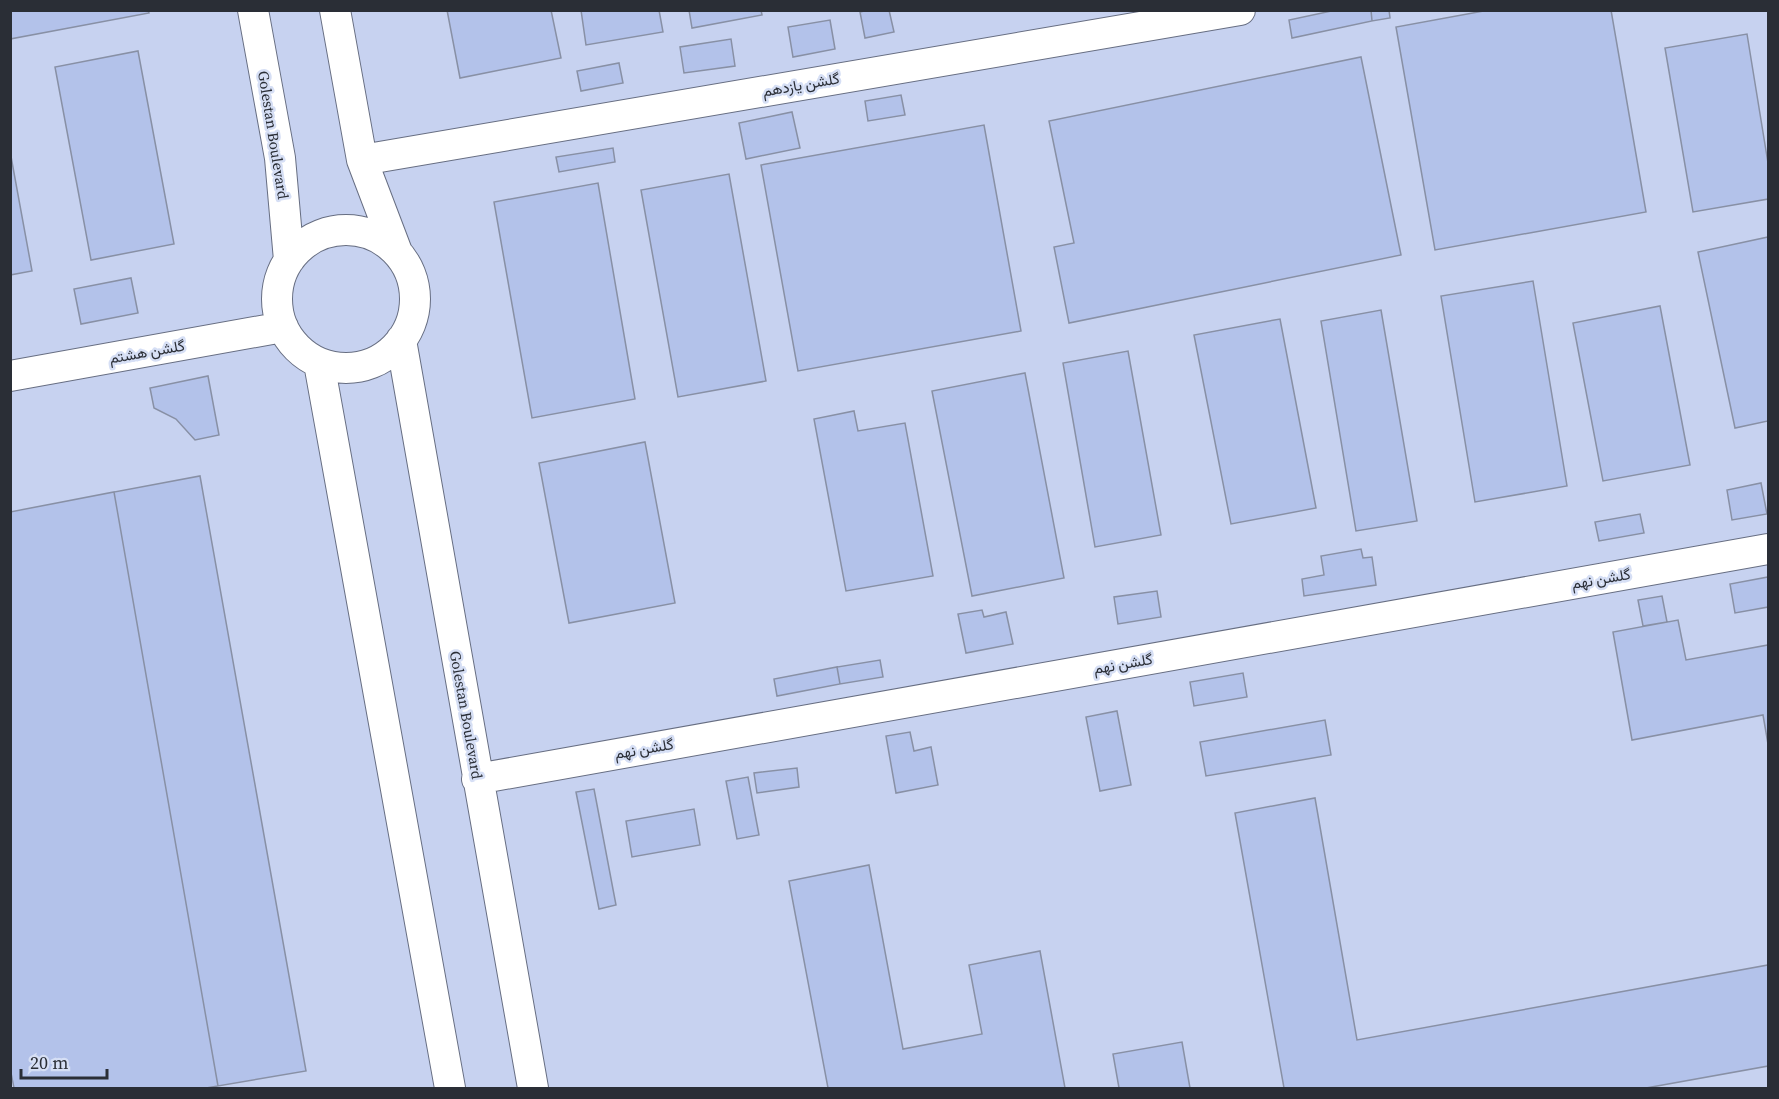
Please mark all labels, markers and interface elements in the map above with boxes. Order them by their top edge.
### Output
street label: گلشن یازدهم [761,67,842,102]
street label: Golestan Boulevard [253,69,294,201]
street label: گلشن هشتم [107,334,187,368]
street label: گلشن نهم [1570,563,1632,594]
street label: گلشن نهم [1092,648,1154,679]
street label: Golestan Boulevard [445,649,488,781]
street label: گلشن نهم [613,733,675,764]
scale bar [21,1042,106,1080]
text: 20 m [30,1050,68,1075]

